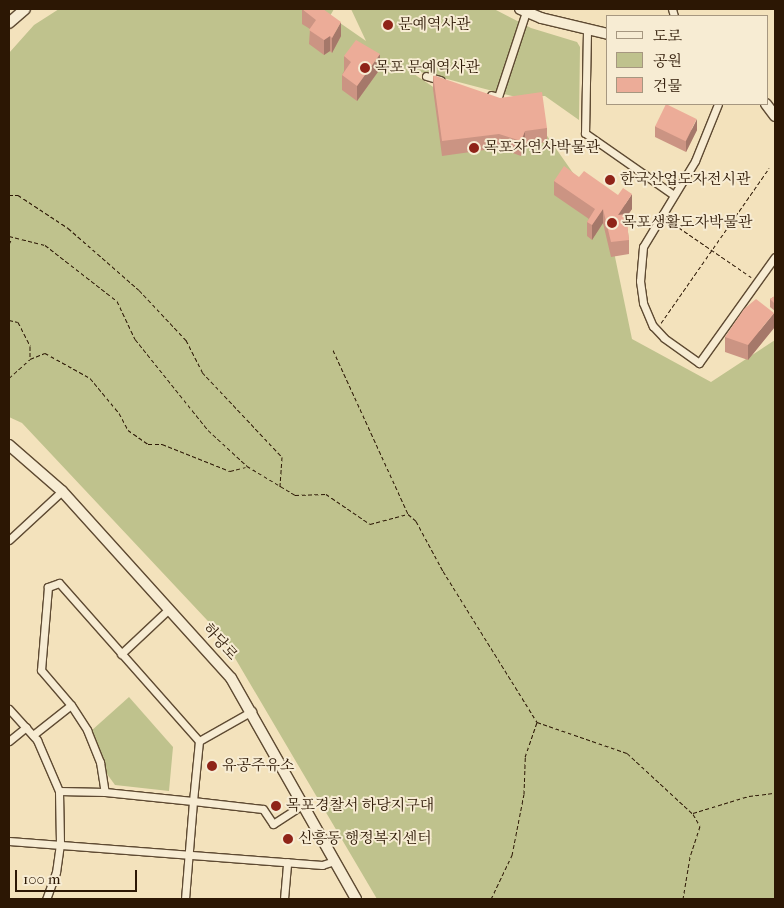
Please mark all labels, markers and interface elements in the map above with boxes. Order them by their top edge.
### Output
legend [606,15,769,105]
place label: 문예역사관 [398,16,470,34]
marker: 문예역사관 [382,19,394,31]
text: 도로 [653,27,682,45]
text: 공원 [653,52,682,70]
place label: 목포 문예역사관 [375,59,480,77]
marker: 목포 문예역사관 [359,62,371,74]
text: 건물 [653,77,682,95]
place label: 목포자연사박물관 [484,139,600,157]
marker: 목포자연사박물관 [468,142,480,154]
place label: 한국산업도자전시관 [620,171,750,189]
marker: 한국산업도자전시관 [604,174,616,186]
place label: 목포생활도자박물관 [622,214,752,232]
marker: 목포생활도자박물관 [606,217,618,229]
street label: 하당로 [199,620,241,664]
place label: 유공주유소 [222,757,294,775]
marker: 유공주유소 [206,760,218,772]
place label: 목포경찰서 하당지구대 [286,797,434,815]
marker: 목포경찰서 하당지구대 [270,800,282,812]
place label: 신흥동 행정복지센터 [298,830,432,848]
marker: 신흥동 행정복지센터 [282,833,294,845]
scale bar [18,860,140,892]
text: 100 m [23,870,61,888]

